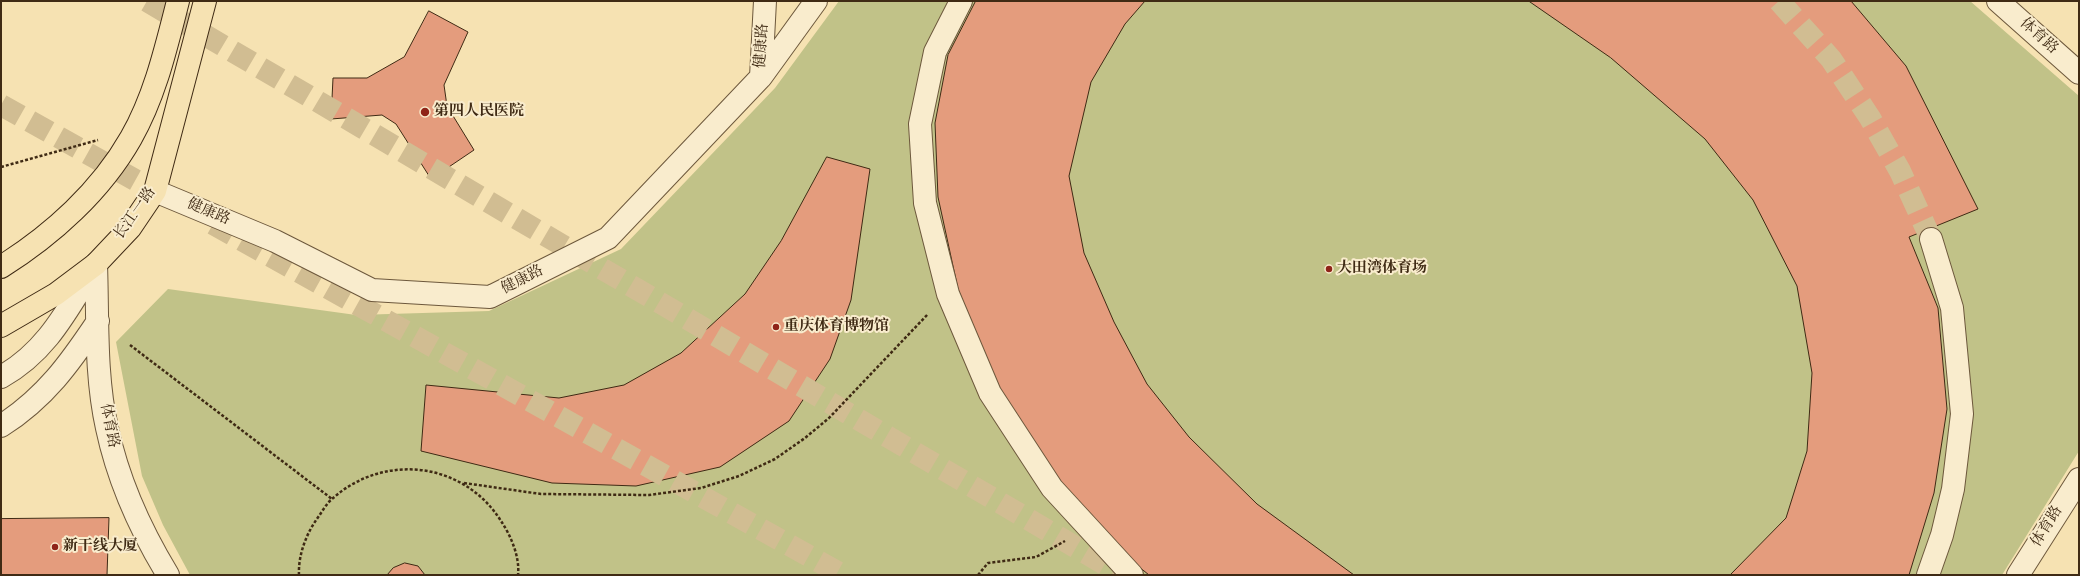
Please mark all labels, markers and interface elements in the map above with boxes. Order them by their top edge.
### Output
street label: 体育路 [2015,15,2061,59]
street label: 健康路 [752,23,774,69]
place label: 第四人民医院 [434,103,524,121]
marker: 第四人民医院 [419,106,431,118]
street label: 长江一路 [111,184,161,244]
street label: 健康路 [184,196,232,230]
place label: 大田湾体育场 [1337,260,1427,278]
street label: 健康路 [499,263,547,299]
marker: 大田湾体育场 [1324,264,1334,274]
place label: 重庆体育博物馆 [784,318,889,336]
marker: 重庆体育博物馆 [771,322,781,332]
street label: 体育路 [95,402,121,450]
street label: 体育路 [2028,503,2068,551]
place label: 新干线大厦 [63,538,138,556]
marker: 新干线大厦 [50,542,60,552]

